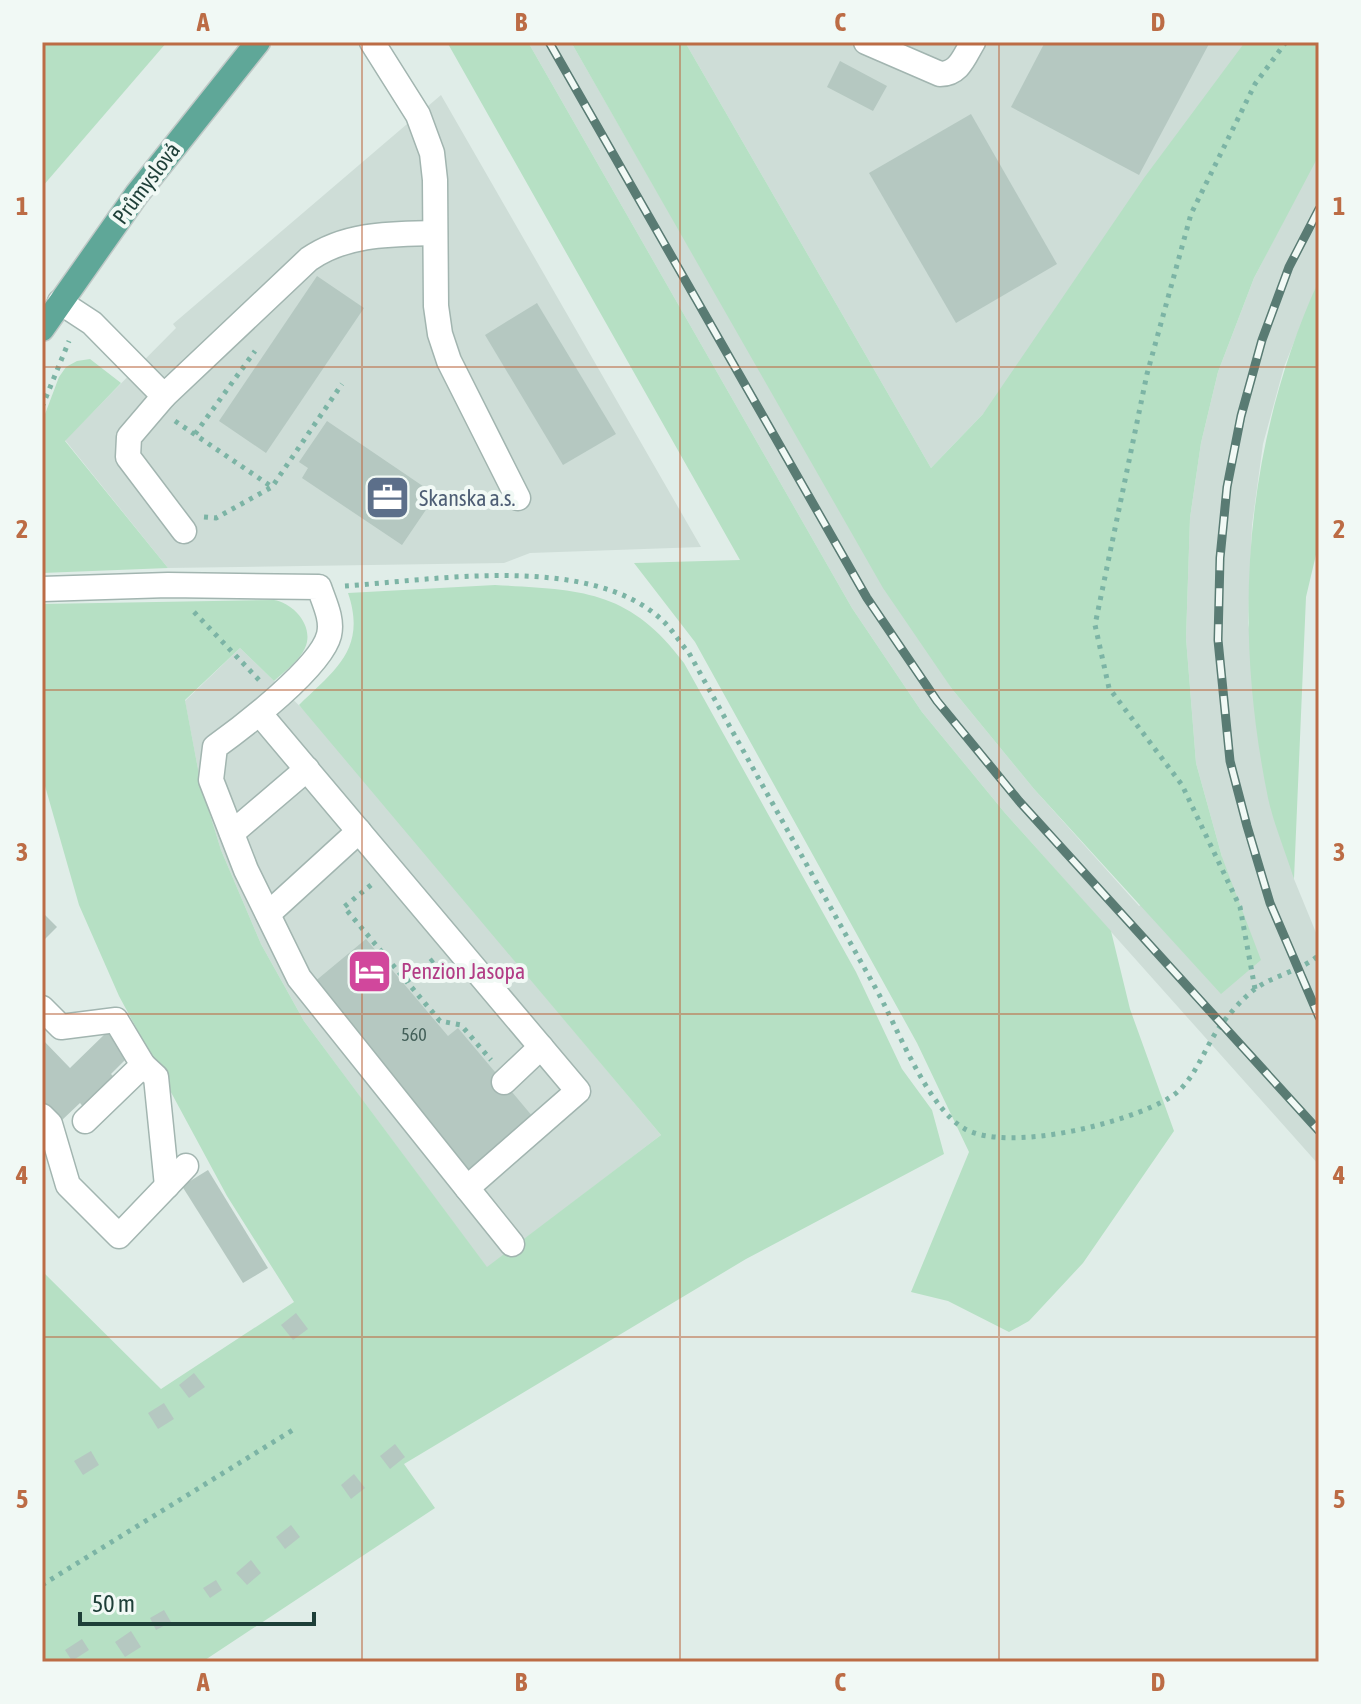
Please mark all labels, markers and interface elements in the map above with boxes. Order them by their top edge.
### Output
text: A [196,7,210,37]
text: B [515,7,528,37]
text: C [834,7,846,37]
text: D [1151,7,1165,37]
street label: Průmyslová [107,137,185,229]
text: 1 [16,191,28,221]
text: 1 [1333,191,1345,221]
office icon: Skanska a.s. [364,474,412,522]
place label: Skanska a.s. [419,485,515,511]
text: 2 [16,514,28,544]
text: 2 [1333,514,1345,544]
text: 3 [16,837,28,867]
text: 3 [1333,837,1345,867]
hotel icon: Penzion Jasopa [346,947,394,995]
place label: Penzion Jasopa [401,958,525,984]
house number: 560 [401,1024,427,1045]
text: 4 [15,1160,28,1190]
text: 4 [1332,1160,1345,1190]
text: 5 [16,1484,28,1514]
text: 5 [1333,1484,1345,1514]
scale bar [80,1576,314,1626]
text: 50 m [92,1590,135,1617]
text: A [196,1667,210,1697]
text: B [515,1667,528,1697]
text: C [834,1667,846,1697]
text: D [1151,1667,1165,1697]

